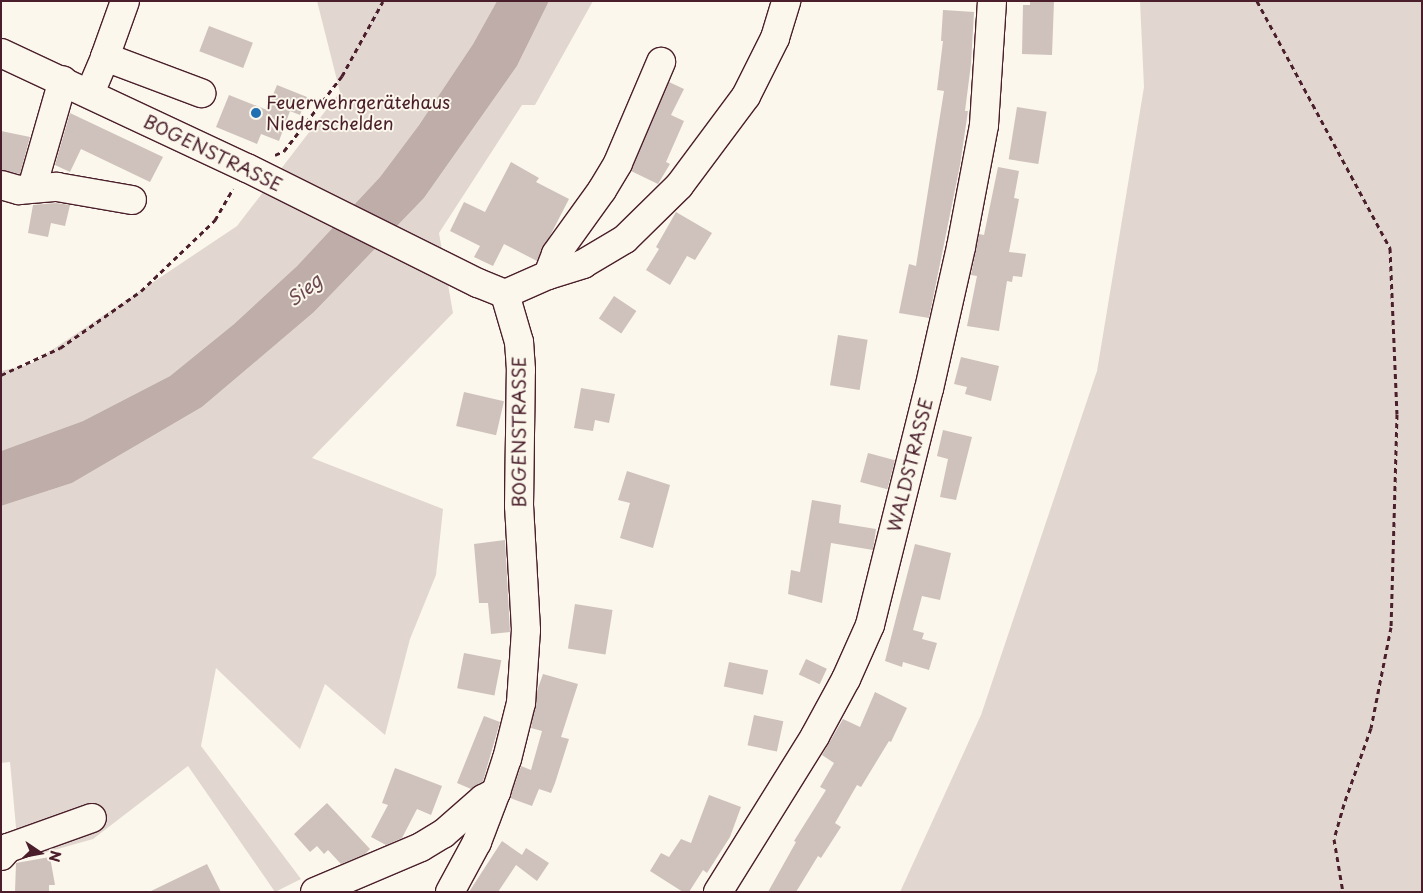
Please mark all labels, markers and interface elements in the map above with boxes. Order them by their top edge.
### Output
place label: Feuerwehrgerätehaus Niederschelden [266,92,450,134]
marker: Feuerwehrgerätehaus Niederschelden [250,107,262,119]
street label: BOGENSTRASSE [140,110,286,196]
water label: Sieg [282,269,326,311]
street label: BOGENSTRASSE [508,356,530,508]
street label: WALDSTRASSE [883,396,937,534]
north arrow [15,828,65,878]
text: N [44,849,67,864]

